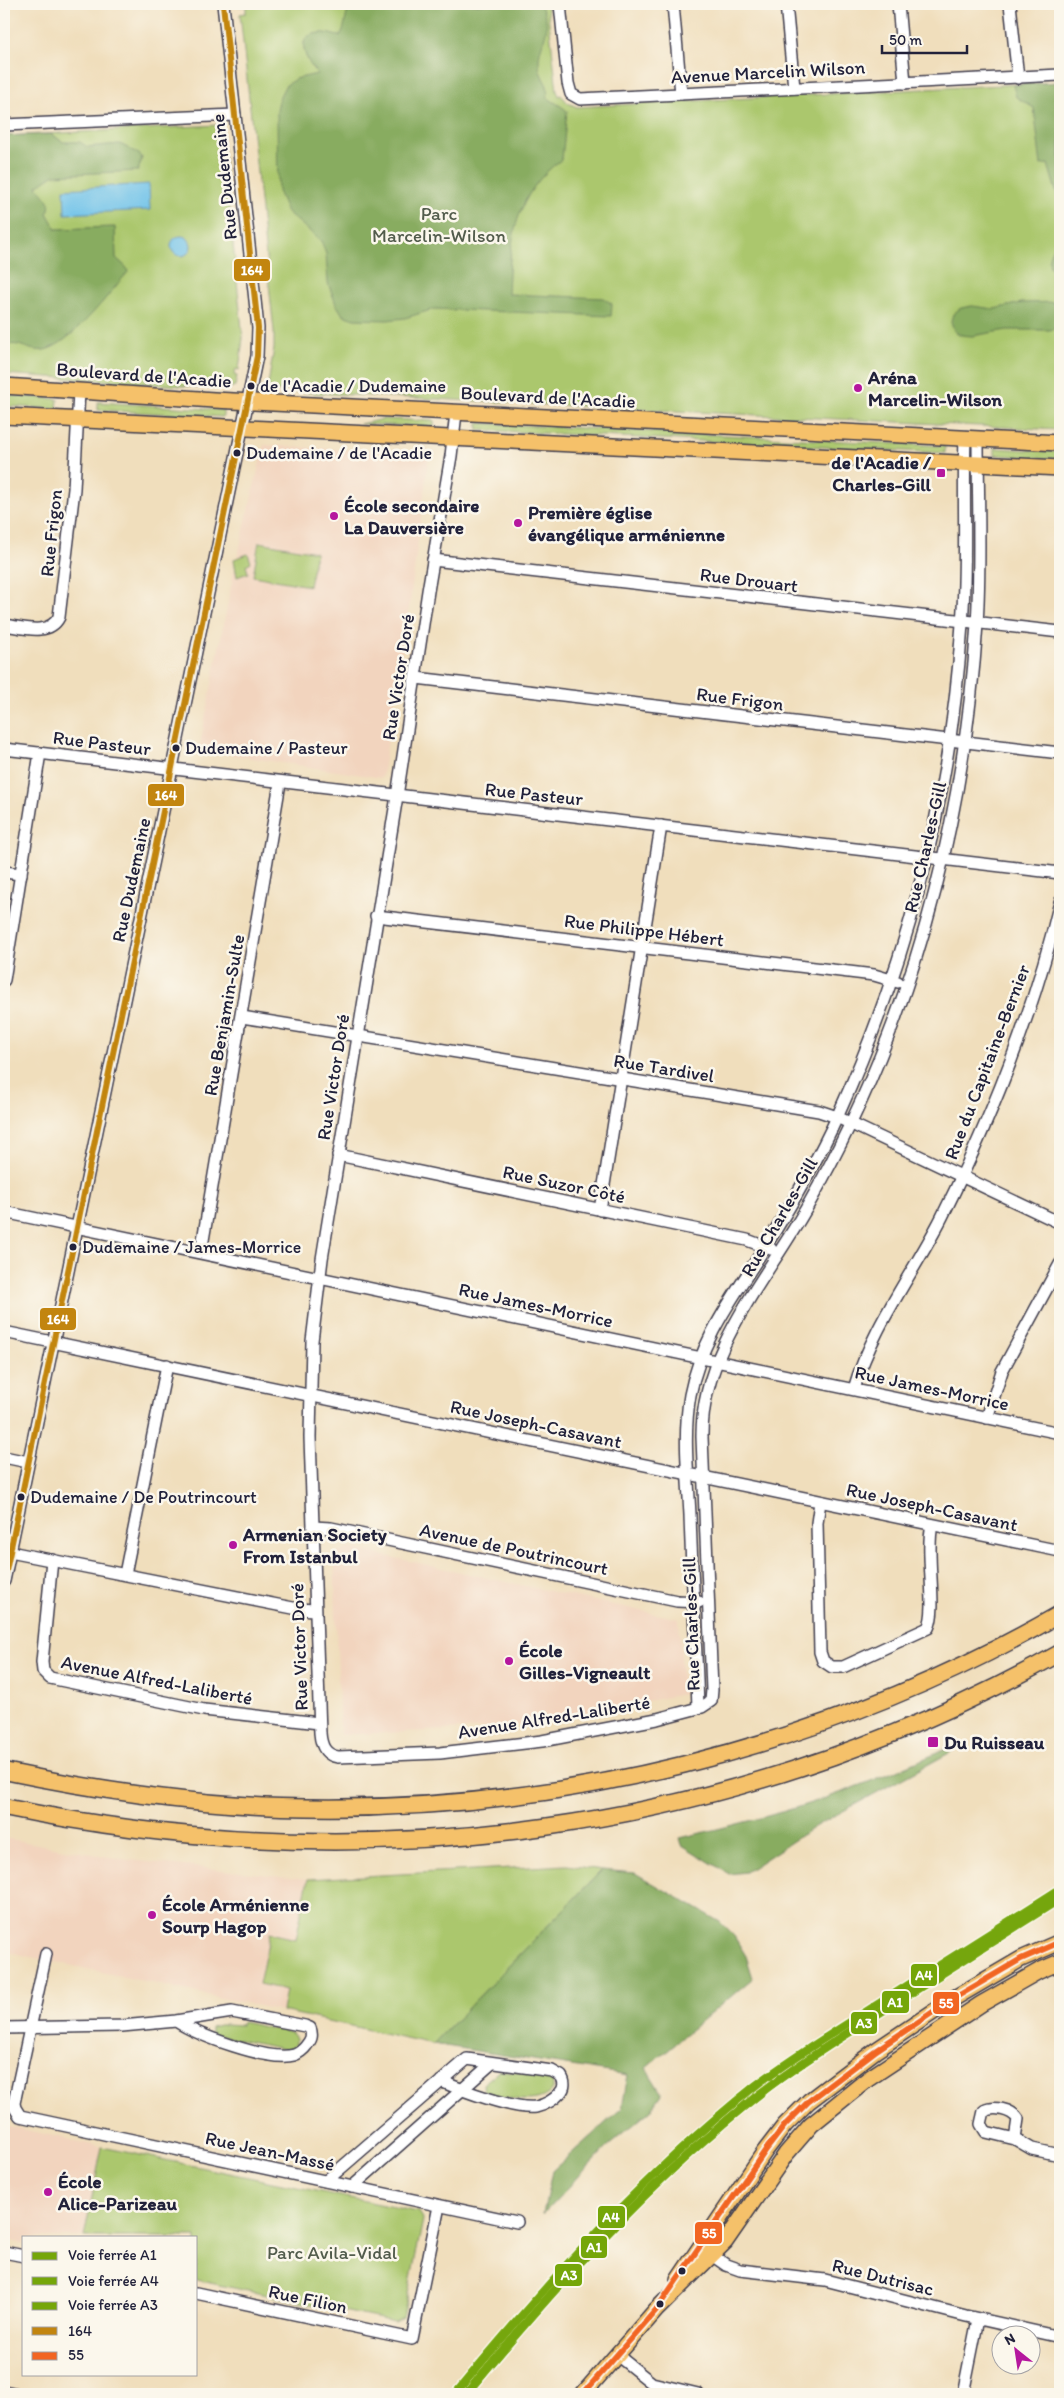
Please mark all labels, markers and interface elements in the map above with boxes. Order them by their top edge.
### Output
scale bar [882,22,966,54]
text: 50 m [889,31,922,49]
street label: Avenue Marcelin Wilson [670,55,866,89]
street label: Rue Dudemaine [206,113,242,241]
park label: Parc Marcelin-Wilson [372,202,506,247]
line badge: 164 [233,258,271,282]
text: 164 [241,262,264,279]
street label: Boulevard de l'Acadie [56,357,232,393]
place label: Aréna Marcelin-Wilson [867,366,1002,411]
place label: de l'Acadie / Dudemaine [260,375,446,397]
marker: de l'Acadie / Dudemaine [246,381,256,391]
street label: Boulevard de l'Acadie [460,381,636,413]
marker: Aréna Marcelin-Wilson [852,382,864,394]
place label: Dudemaine / de l'Acadie [246,442,432,464]
marker: Dudemaine / de l'Acadie [232,448,242,458]
place label: de l'Acadie / Charles-Gill [831,451,932,496]
marker: de l'Acadie / Charles-Gill [935,467,947,479]
street label: Rue Frigon [35,488,67,578]
place label: École secondaire La Dauversière [344,494,479,539]
place label: Première église évangélique arménienne [528,501,725,546]
marker: École secondaire La Dauversière [328,510,340,522]
marker: Première église évangélique arménienne [512,517,524,529]
street label: Rue Drouart [699,563,799,597]
street label: Rue Victor Doré [377,612,419,742]
street label: Rue Frigon [695,682,785,716]
street label: Rue Pasteur [52,726,153,760]
place label: Dudemaine / Pasteur [185,737,349,759]
marker: Dudemaine / Pasteur [171,743,181,753]
street label: Rue Pasteur [484,777,585,811]
street label: Rue Charles-Gill [899,779,951,915]
line badge: 164 [147,783,185,807]
text: 164 [155,787,178,804]
street label: Rue Dudemaine [107,816,155,944]
street label: Rue Philippe Hébert [563,909,725,951]
street label: Rue Benjamin-Sulte [198,932,250,1098]
street label: Rue du Capitaine-Bernier [939,961,1035,1163]
street label: Rue Victor Doré [312,1012,354,1142]
street label: Rue Tardivel [612,1049,717,1087]
street label: Rue Charles-Gill [736,1153,823,1281]
street label: Rue Suzor Côté [501,1160,627,1208]
place label: Dudemaine / James-Morrice [82,1236,301,1258]
marker: Dudemaine / James-Morrice [68,1242,78,1252]
street label: Rue James-Morrice [457,1277,615,1333]
line badge: 164 [39,1307,77,1331]
text: 164 [47,1311,70,1328]
street label: Rue James-Morrice [853,1360,1011,1416]
street label: Rue Joseph-Casavant [448,1395,624,1453]
street label: Rue Joseph-Casavant [844,1478,1020,1536]
place label: Dudemaine / De Poutrincourt [30,1486,257,1508]
marker: Dudemaine / De Poutrincourt [16,1492,26,1502]
street label: Avenue de Poutrincourt [418,1518,610,1580]
place label: Armenian Society From Istanbul [242,1523,387,1568]
marker: Armenian Society From Istanbul [227,1539,239,1551]
street label: Rue Charles-Gill [677,1556,705,1691]
street label: Rue Victor Doré [285,1583,313,1711]
place label: École Gilles-Vigneault [519,1639,650,1684]
street label: Avenue Alfred-Laliberté [59,1650,255,1710]
marker: École Gilles-Vigneault [503,1655,515,1667]
street label: Avenue Alfred-Laliberté [456,1690,652,1744]
place label: Du Ruisseau [944,1731,1045,1754]
marker: Du Ruisseau [926,1735,940,1749]
place label: École Arménienne Sourp Hagop [162,1893,309,1938]
marker: École Arménienne Sourp Hagop [146,1909,158,1921]
line badge: A4 [910,1963,938,1987]
text: A4 [914,1967,933,1984]
line badge: A1 [881,1990,910,2014]
line badge: 55 [932,1991,960,2015]
text: A1 [886,1994,903,2011]
text: 55 [939,1995,954,2012]
line badge: A3 [850,2011,878,2035]
text: A3 [855,2015,873,2032]
street label: Rue Jean-Massé [203,2126,337,2176]
place label: École Alice-Parizeau [57,2170,178,2215]
marker: École Alice-Parizeau [42,2186,54,2198]
line badge: A4 [597,2205,626,2229]
text: A4 [601,2209,620,2226]
line badge: 55 [694,2221,723,2245]
text: 55 [702,2225,717,2242]
line badge: A1 [580,2235,608,2259]
legend [22,2236,198,2376]
text: A1 [585,2239,602,2256]
park label: Parc Avila-Vidal [267,2241,398,2264]
text: Voie ferrée A1 [68,2246,157,2264]
street label: Rue Dutrisac [830,2253,936,2301]
line badge: A3 [554,2263,583,2287]
unlabelled marker [677,2266,687,2276]
text: A3 [560,2267,578,2284]
text: Voie ferrée A4 [68,2272,159,2290]
street label: Rue Filion [266,2279,350,2319]
text: Voie ferrée A3 [68,2296,158,2314]
unlabelled marker [655,2299,665,2309]
text: 164 [68,2322,92,2340]
north arrow [992,2326,1042,2376]
text: N [1001,2329,1018,2349]
text: 55 [68,2346,84,2364]

